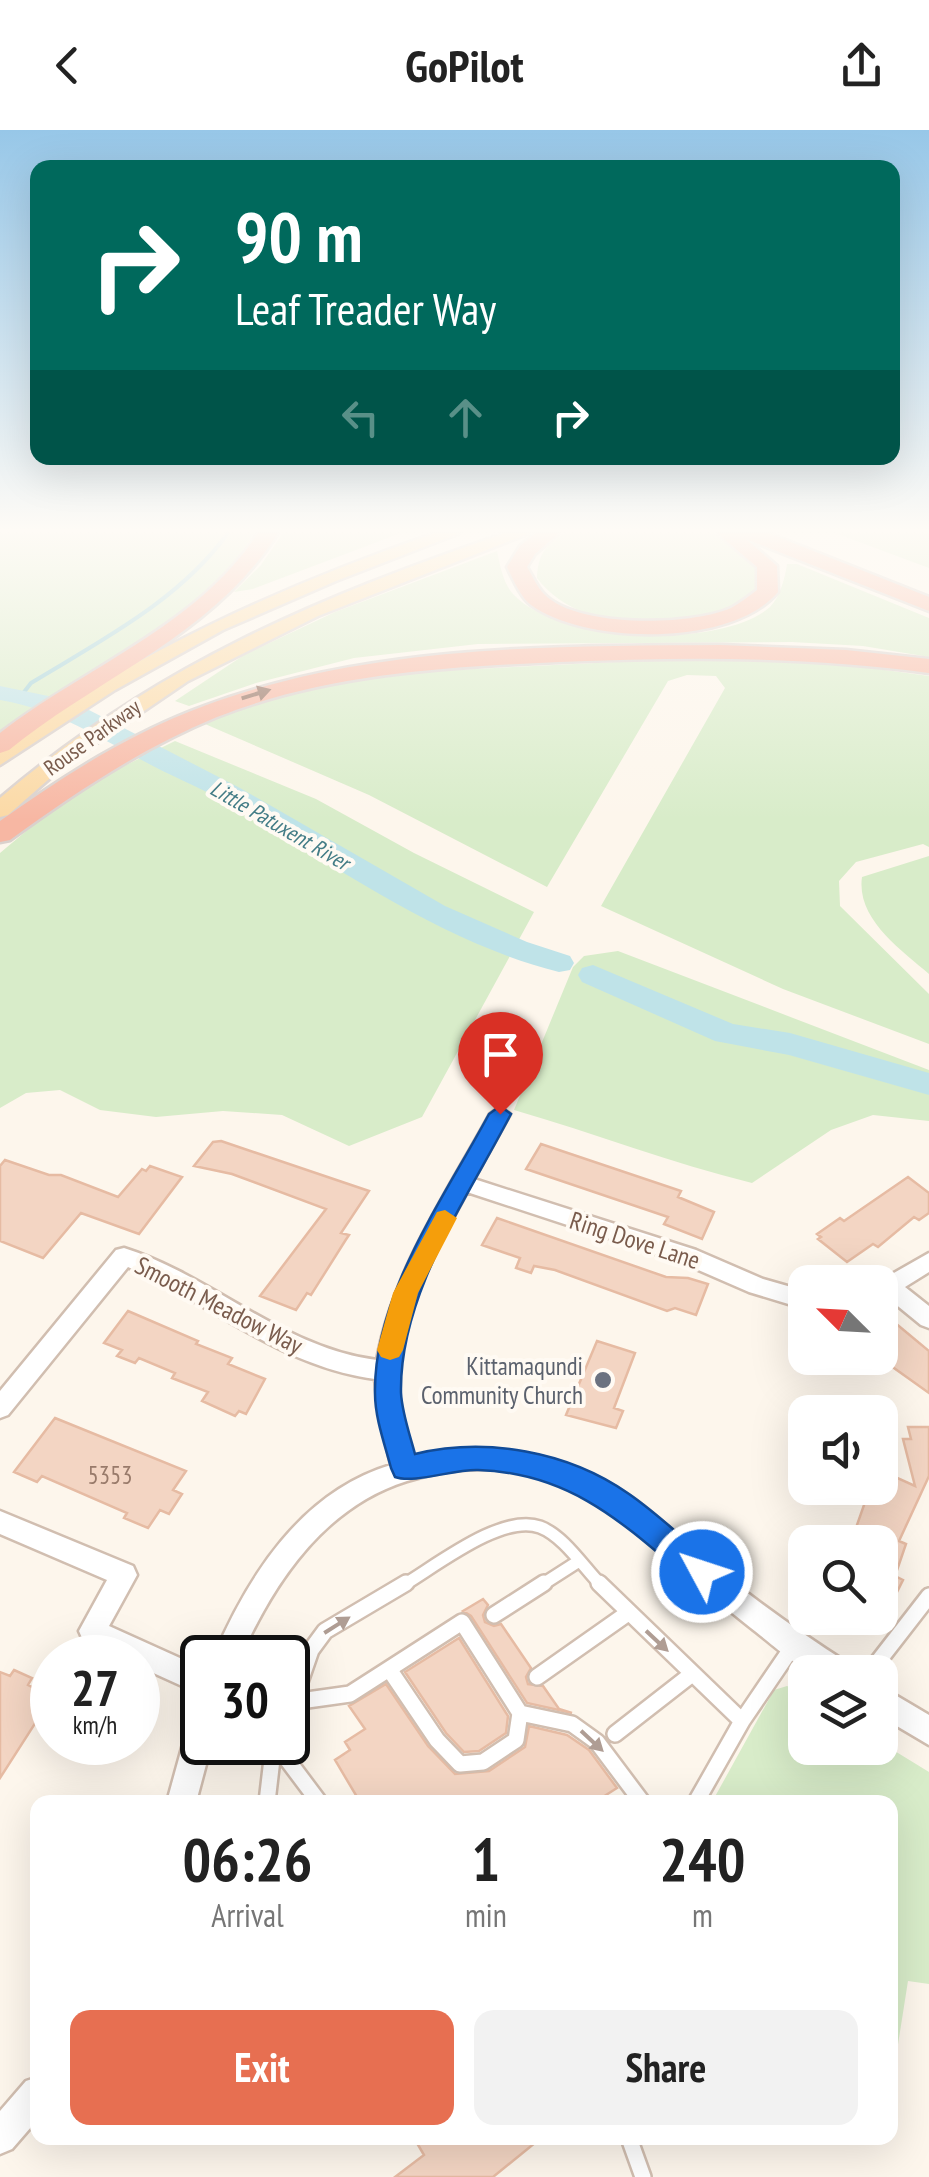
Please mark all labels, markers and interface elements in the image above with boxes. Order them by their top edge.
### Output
text: GoPilot [405,36,524,94]
icon: back [40,38,95,93]
icon: share [834,38,889,93]
text: 90 m [235,191,363,281]
icon: right [70,200,200,330]
text: Leaf Treader Way [235,279,496,337]
icon: left [333,390,388,445]
icon: ahead [438,390,493,445]
icon: right [543,390,598,445]
one-way arrow [241,686,272,701]
street label: Rouse Parkway [38,692,146,781]
water label: Little Patuxent River [206,774,357,878]
pin [458,1012,543,1115]
icon: arrive [473,1027,528,1082]
street label: Ring Dove Lane [566,1204,704,1276]
street label: Smooth Meadow Way [130,1249,309,1361]
north arrow [788,1265,898,1375]
map controls [788,1265,898,1765]
place label: Kittamaqundi Community Church [421,1350,583,1411]
marker: Kittamaqundi Community Church [592,1369,614,1391]
button: sound [788,1395,898,1505]
house number: 5353 [87,1459,133,1491]
position arrow [650,1520,754,1624]
button: search [788,1525,898,1635]
one-way arrow [323,1616,350,1635]
one-way arrow [645,1629,669,1652]
speed limit sign: 30 [180,1635,310,1765]
text: 27 [71,1655,119,1720]
button: layers [788,1655,898,1765]
text: km/h [73,1709,117,1741]
one-way arrow [580,1729,604,1752]
text: 06:26 [183,1820,312,1898]
text: 1 [472,1820,500,1898]
text: 240 [659,1820,745,1898]
text: Arrival [211,1894,284,1936]
text: min [465,1894,507,1936]
text: m [692,1894,713,1936]
button: Exit [70,2010,454,2125]
button: Share [474,2010,858,2125]

